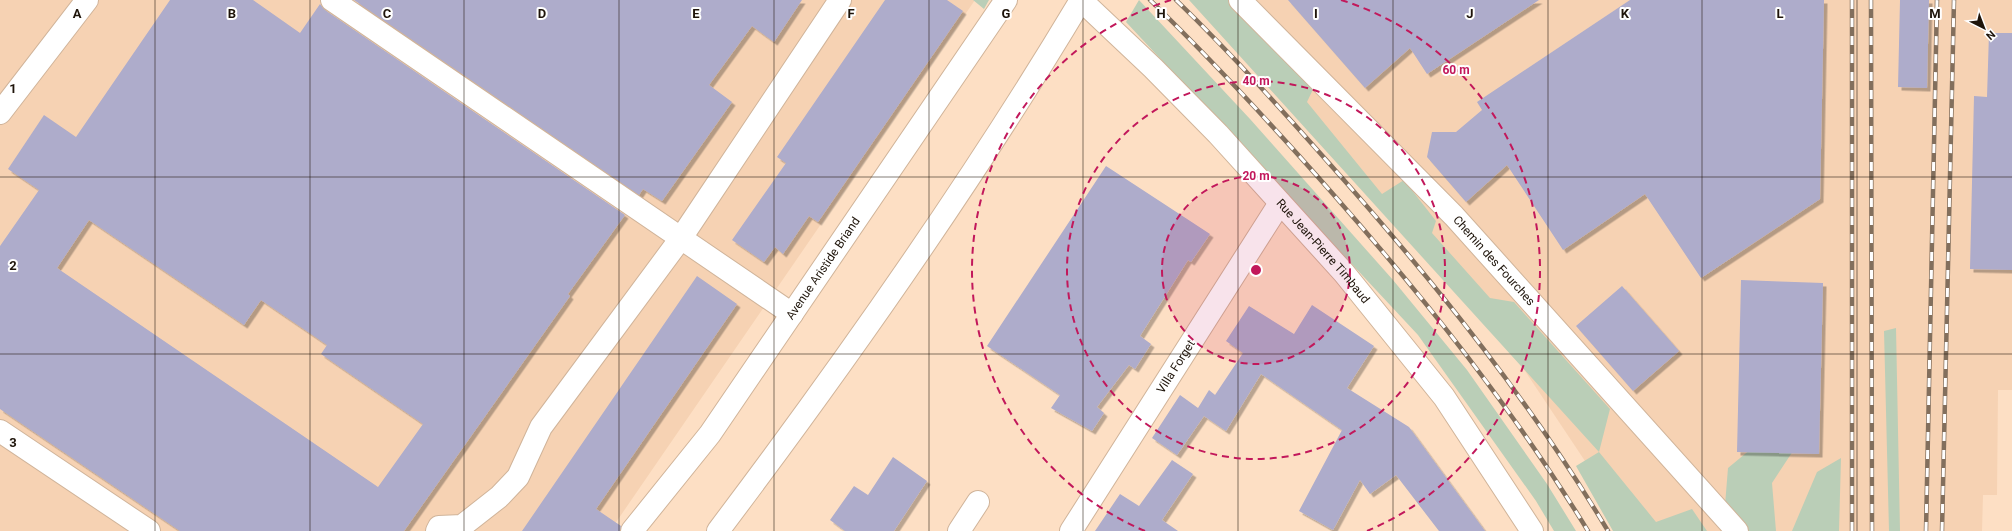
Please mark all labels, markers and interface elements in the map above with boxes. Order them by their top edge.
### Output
text: A [73,6,82,21]
text: B [228,6,236,21]
text: C [383,6,392,21]
text: D [538,6,546,21]
text: E [692,6,700,21]
text: F [847,6,855,21]
text: G [1002,6,1011,21]
text: H [1156,6,1166,21]
text: I [1314,6,1318,21]
text: J [1466,6,1474,21]
text: K [1621,6,1630,21]
text: L [1776,6,1784,21]
text: M [1929,6,1941,21]
north arrow [1964,8,2004,48]
text: N [1983,28,1998,43]
text: 60 m [1442,63,1470,77]
text: 40 m [1242,74,1270,88]
text: 1 [9,81,17,96]
text: 20 m [1242,169,1270,183]
street label: Rue Jean-Pierre Timbaud [1273,196,1373,306]
street label: Chemin des Fourches [1450,213,1538,308]
street label: Avenue Aristide Briand [783,215,863,322]
text: 2 [9,258,17,273]
centre of rings [1249,263,1263,277]
street label: Villa Forget [1154,337,1198,396]
text: 3 [9,435,17,450]

